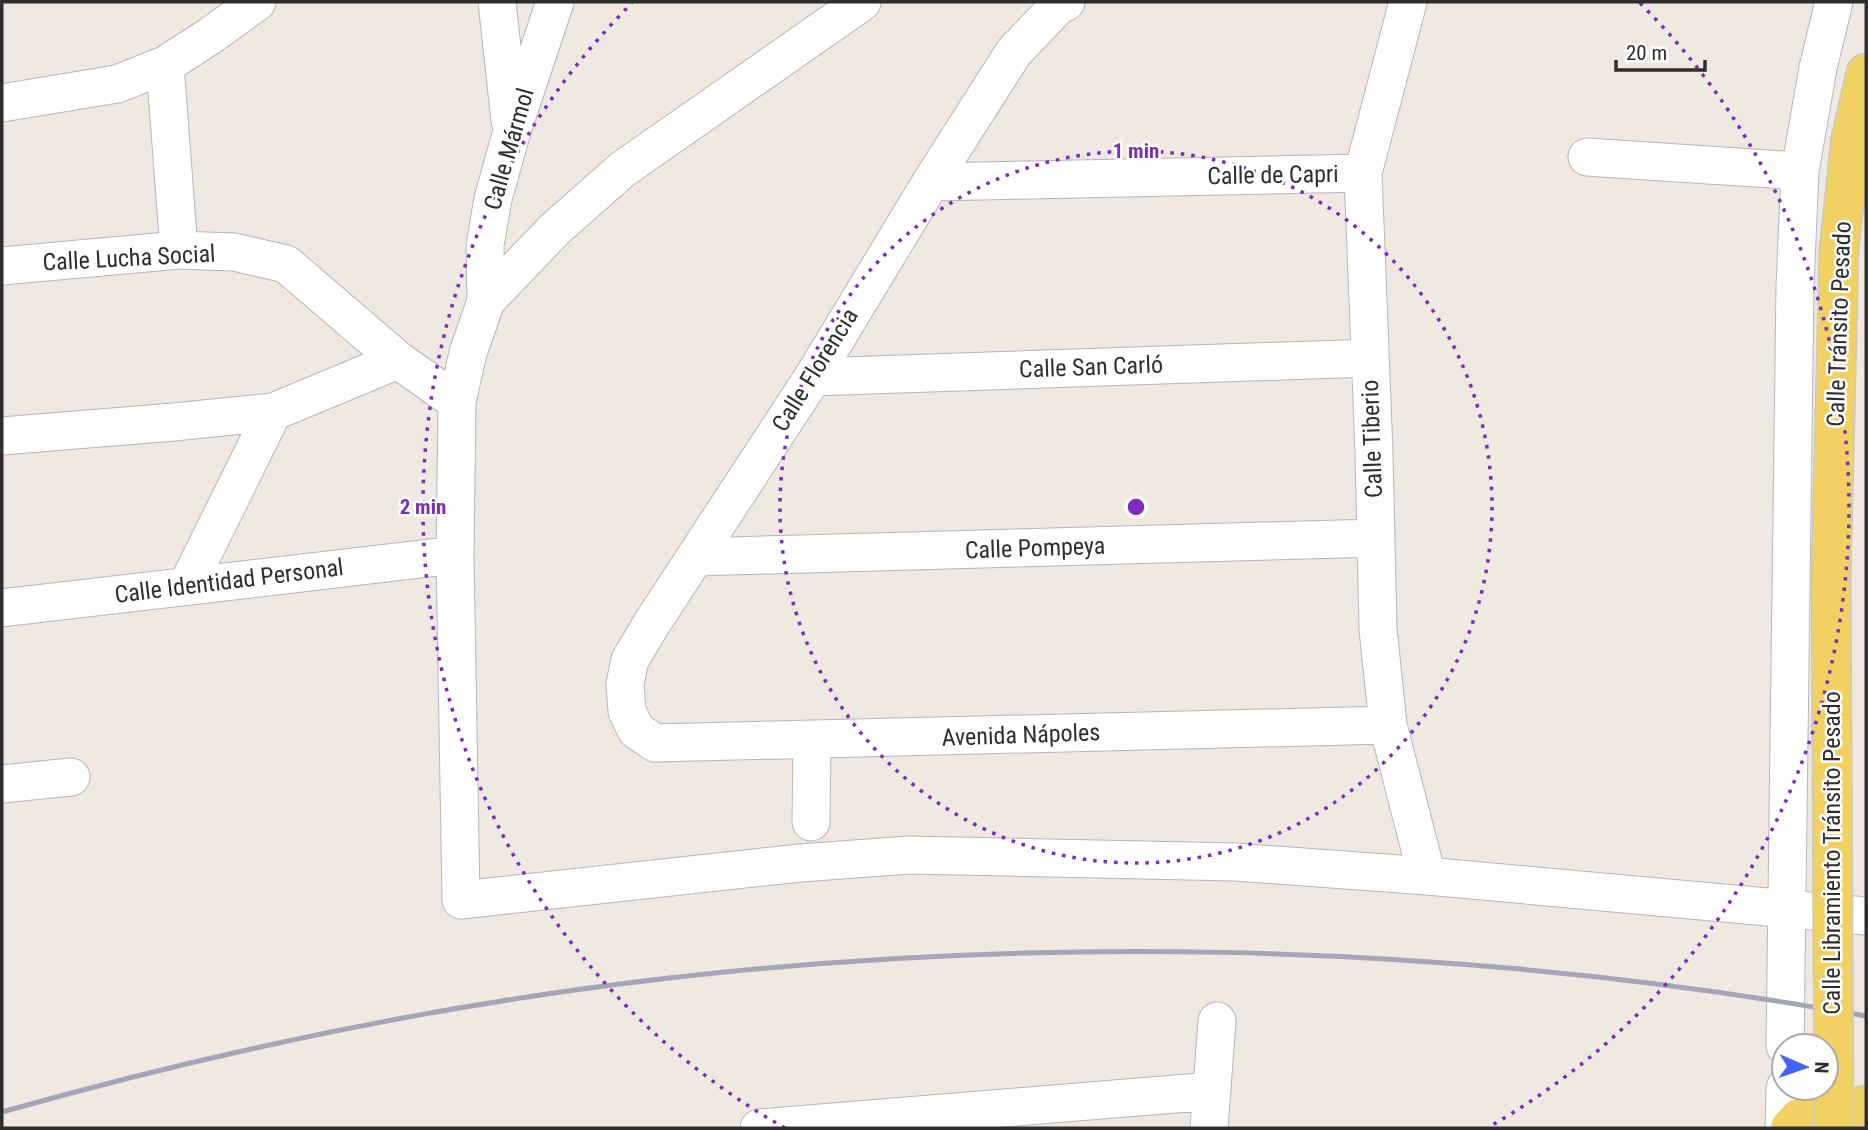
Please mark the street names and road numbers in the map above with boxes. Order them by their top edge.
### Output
street label: Calle Mármol [478,85,540,213]
street label: Calle de Capri [1207,160,1339,190]
street label: Calle Tránsito Pesado [1821,221,1857,427]
street label: Calle Lucha Social [42,239,216,277]
street label: Calle Florencia [766,303,864,437]
street label: Calle San Carló [1019,350,1163,384]
street label: Calle Tiberio [1356,379,1388,499]
street label: Calle Pompeya [964,532,1106,564]
street label: Calle Identidad Personal [113,553,345,609]
street label: Calle Libramiento Tránsito Pesado [1818,691,1846,1015]
street label: Avenida Nápoles [941,718,1101,752]

